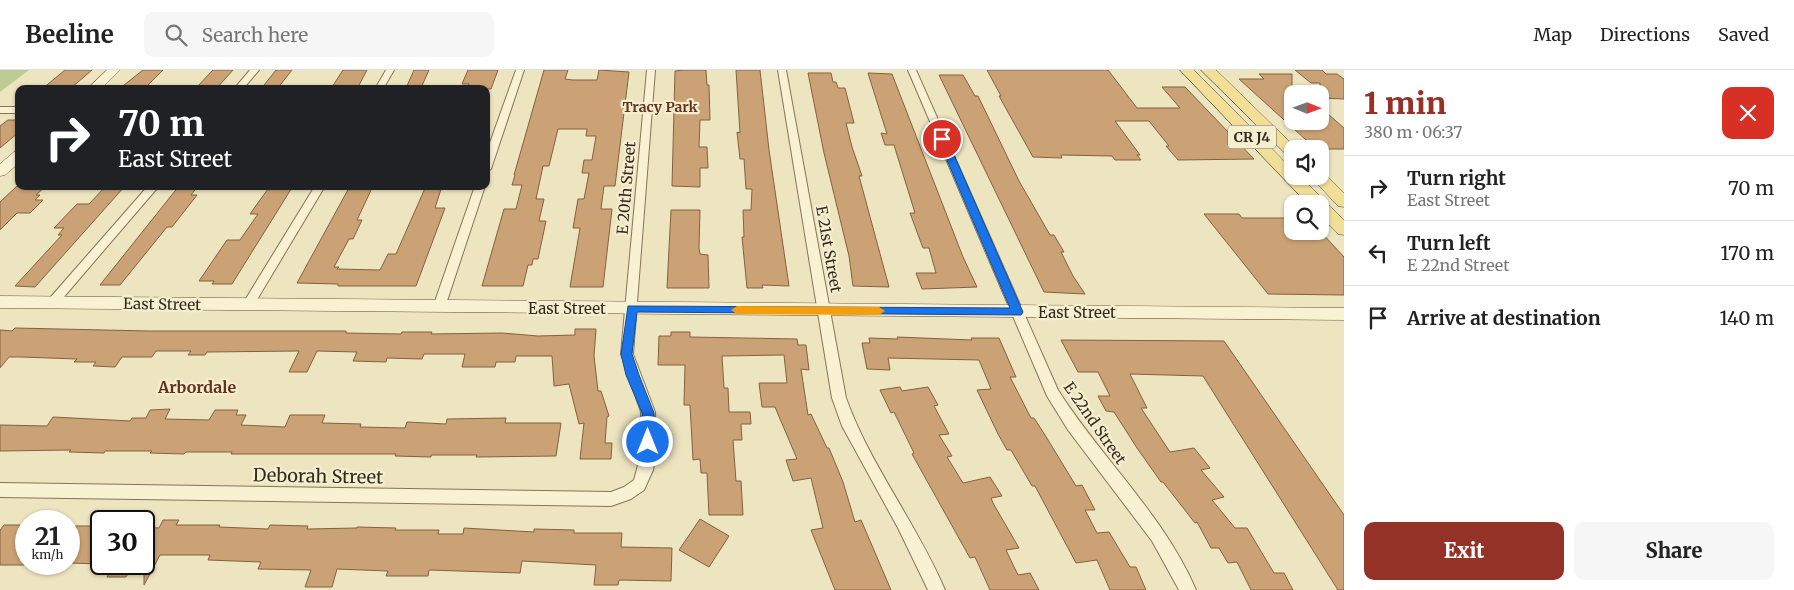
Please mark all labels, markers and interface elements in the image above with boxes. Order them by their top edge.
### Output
search box [144,12,494,57]
text: Beeline [25,19,114,50]
icon: search [162,21,190,49]
text: Search here [202,23,308,47]
text: Map [1534,23,1572,46]
text: Directions [1600,23,1690,46]
text: Saved [1718,23,1769,46]
text: 1 min [1364,84,1446,122]
north arrow [1284,85,1329,130]
map controls [1284,85,1329,240]
button: close [1722,87,1774,139]
district label: Tracy Park [622,98,699,116]
text: 70 m [118,102,205,146]
icon: right [35,105,100,170]
pin [921,118,963,160]
text: 380 m · 06:37 [1364,122,1462,142]
icon: arrive [928,125,956,153]
road number: CR J4 [1228,126,1276,148]
street label: E 20th Street [612,140,640,235]
button: sound [1284,140,1329,185]
text: East Street [118,145,232,173]
text: Turn right [1407,166,1506,190]
icon: right [1364,174,1392,202]
text: 70 m [1728,176,1774,200]
text: East Street [1407,190,1490,210]
button: search [1284,195,1329,240]
street label: E 21st Street [812,204,846,294]
text: Turn left [1407,231,1491,255]
icon: left [1364,239,1392,267]
text: 170 m [1721,241,1774,265]
text: E 22nd Street [1407,255,1509,275]
street label: East Street [123,294,201,314]
street label: East Street [528,299,606,318]
street label: East Street [1038,303,1116,322]
icon: arrive [1364,304,1392,332]
text: Arrive at destination [1407,306,1601,330]
text: 140 m [1719,306,1774,330]
district label: Arbordale [157,377,236,397]
street label: E 22nd Street [1060,378,1130,468]
position arrow [621,415,673,467]
street label: Deborah Street [253,463,383,489]
speed limit sign: 30 [90,510,155,575]
text: 21 [35,520,60,552]
button: Exit [1364,522,1564,580]
button: Share [1574,522,1774,580]
text: km/h [32,547,63,562]

